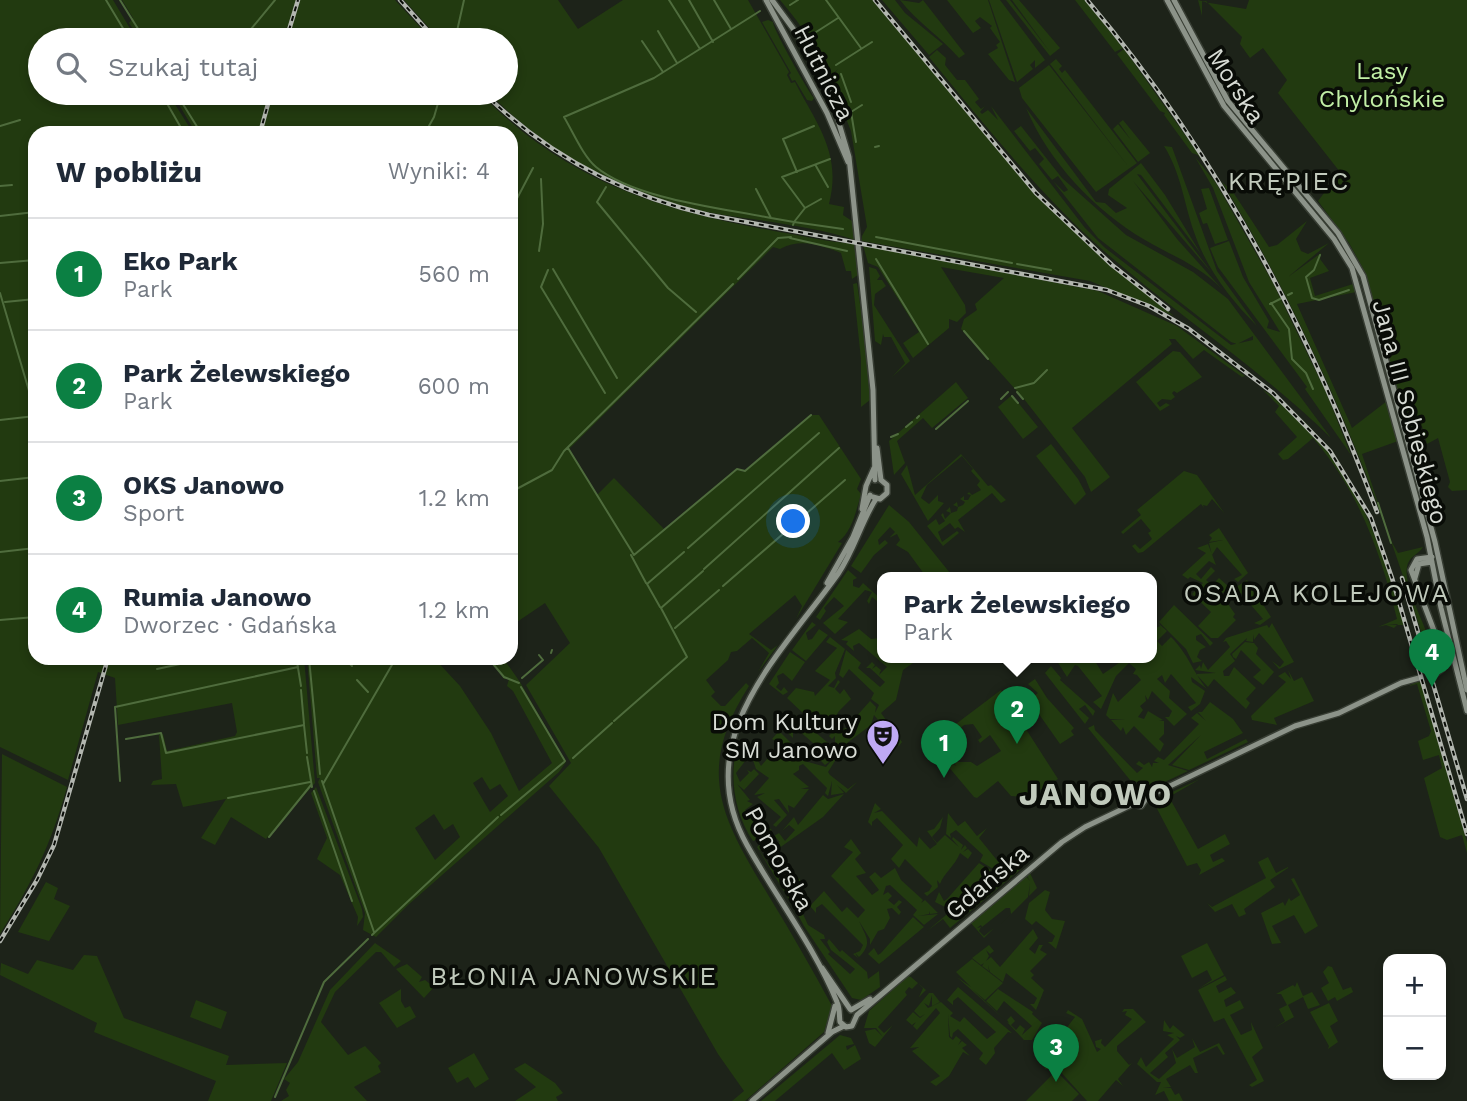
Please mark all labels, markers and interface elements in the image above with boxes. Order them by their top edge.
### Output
street label: Hutnicza [788,21,860,125]
search box [28,28,518,105]
street label: Morska [1201,43,1271,129]
icon: search [52,48,90,86]
text: Szukaj tutaj [108,52,258,82]
park label: Lasy Chylońskie [1319,57,1445,113]
text: W pobliżu [56,154,202,189]
text: Wyniki: 4 [388,158,490,185]
district label: KRĘPIEC [1228,166,1350,196]
text: Eko Park [123,246,238,276]
text: 1 [74,261,84,288]
text: 560 m [419,261,490,288]
text: Park [123,276,172,303]
street label: Jana III Sobieskiego [1367,297,1453,527]
text: Park Żelewskiego [123,358,350,388]
text: 2 [72,373,86,400]
text: 600 m [418,373,490,400]
text: Park [123,388,172,415]
text: OKS Janowo [123,470,284,500]
text: 3 [72,485,86,512]
text: 1.2 km [419,485,490,512]
text: Sport [123,500,184,527]
your location [776,504,810,538]
popup [877,572,1157,663]
district label: OSADA KOLEJOWA [1184,578,1450,608]
text: Rumia Janowo [123,582,312,612]
text: Park Żelewskiego [903,589,1131,619]
text: 4 [72,597,86,624]
text: 1.2 km [419,597,490,624]
text: Dworzec · Gdańska [123,612,337,639]
text: Park [903,619,953,646]
pin: 4 [1409,629,1455,687]
pin: 2 [994,686,1040,744]
place label: Dom Kultury SM Janowo [711,708,859,764]
theatre icon: Dom Kultury SM Janowo [864,717,902,766]
pin: 1 [921,720,967,778]
district label: JANOWO [1019,775,1173,813]
street label: Pomorska [739,802,819,916]
street label: Gdańska [940,839,1034,925]
map controls [1383,954,1446,1080]
button: + [1383,954,1446,1017]
district label: BŁONIA JANOWSKIE [430,961,718,991]
button: − [1383,1017,1446,1080]
pin: 3 [1033,1024,1079,1082]

